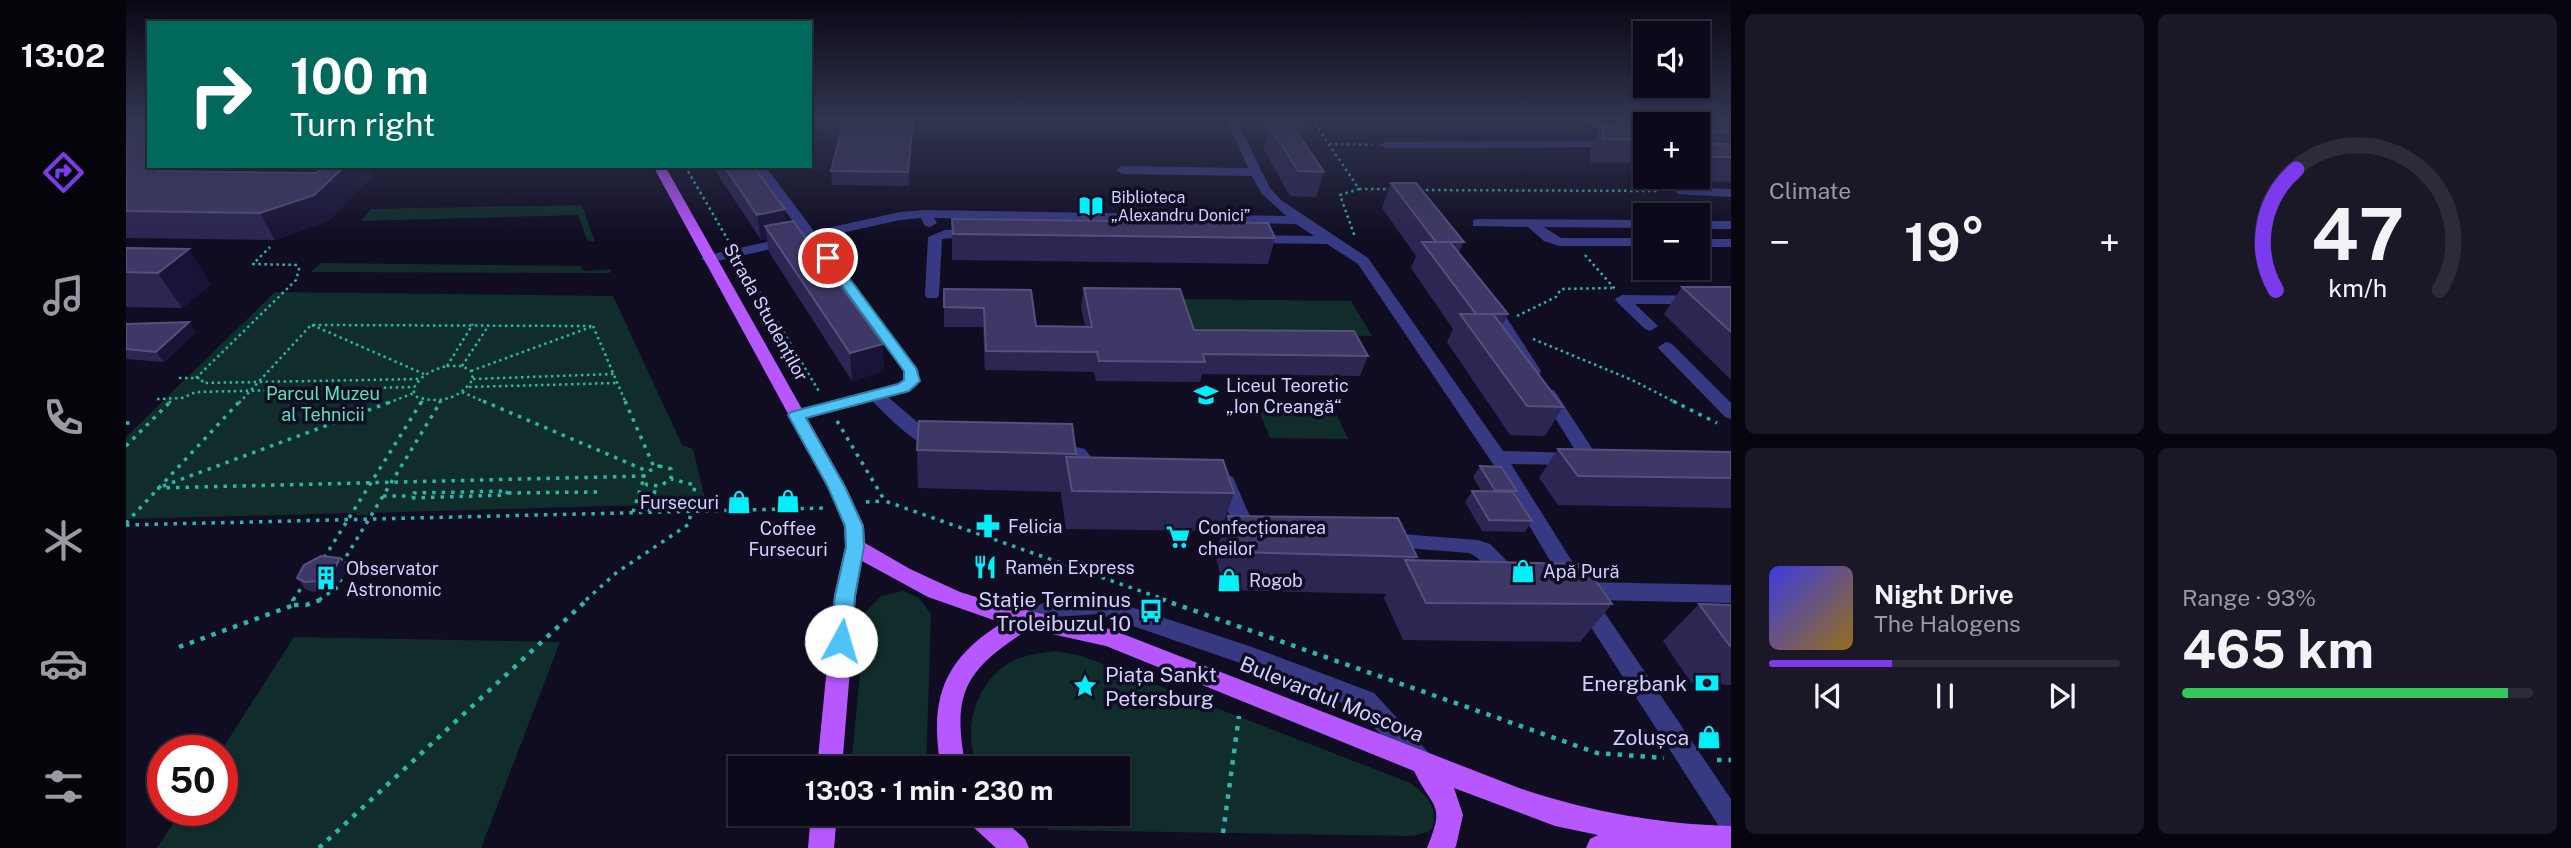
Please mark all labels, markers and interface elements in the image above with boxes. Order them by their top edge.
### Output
map controls [1633,21,1710,280]
button: sound [1633,21,1710,98]
text: 13:02 [21,37,105,74]
text: 100 m [290,47,429,105]
icon: right [175,49,266,140]
text: Turn right [290,106,435,143]
button: + [1633,112,1710,189]
icon: directions [39,148,88,197]
text: Climate [1769,177,1851,204]
place label: Biblioteca „Alexandru Donici” [1111,188,1250,225]
text: 47 [2311,191,2404,276]
library icon: Biblioteca „Alexandru Donici” [1077,192,1105,220]
button: − [1633,203,1710,280]
text: 19° [1904,212,1985,273]
text: − [1769,220,1790,265]
text: + [2099,220,2120,265]
pin [798,228,858,288]
street label: Strada Studenților [719,239,813,385]
icon: arrive [809,239,847,277]
icon: music [39,271,88,320]
text: km/h [2328,273,2387,303]
place label: Liceul Teoretic „Ion Creangă“ [1226,375,1349,417]
school or university icon: Liceul Teoretic „Ion Creangă“ [1192,381,1220,409]
park label: Parcul Muzeu al Tehnicii [266,383,380,425]
icon: phone [39,393,88,442]
shop icon: Coffee Fursecuri [774,487,802,515]
shop icon: Fursecuri [725,488,753,516]
place label: Fursecuri [640,492,719,513]
pharmacy icon: Felicia [974,512,1002,540]
icon: climate [39,516,88,565]
place label: Felicia [1008,516,1063,537]
place label: Confecționarea cheilor [1198,517,1326,559]
place label: Coffee Fursecuri [748,518,828,560]
supermarket icon: Confecționarea cheilor [1164,523,1192,551]
restaurant icon: Ramen Express [971,553,999,581]
place label: Ramen Express [1005,557,1135,578]
shop icon: Apă Pură [1509,557,1537,585]
place label: Observator Astronomic [346,558,442,600]
place label: Apă Pură [1543,561,1619,582]
building icon: Observator Astronomic [312,564,340,592]
shop icon: Rogob [1215,566,1243,594]
place label: Rogob [1249,570,1303,591]
text: Night Drive [1874,579,2014,610]
text: Range · 93% [2182,584,2316,611]
place label: Stație Terminus Troleibuzul 10 [978,587,1131,636]
bus stop icon: Stație Terminus Troleibuzul 10 [1137,597,1165,625]
position arrow [804,604,878,678]
text: The Halogens [1874,610,2021,637]
text: 465 km [2182,619,2374,680]
icon: car [39,639,88,688]
street label: Bulevardul Moscova [1236,651,1428,747]
place label: Piața Sankt Petersburg [1105,662,1217,711]
bank icon: Energbank [1693,669,1721,697]
place label: Energbank [1581,671,1687,696]
place icon: Piața Sankt Petersburg [1071,672,1099,700]
icon: previous [1809,677,1847,715]
icon: pause [1926,677,1964,715]
icon: next [2043,677,2081,715]
shop icon: Zolușca [1695,723,1723,751]
place label: Zolușca [1612,725,1689,750]
speed limit sign: 50 [147,735,238,826]
icon: filters [39,762,88,811]
text: 13:03 · 1 min · 230 m [805,775,1053,806]

